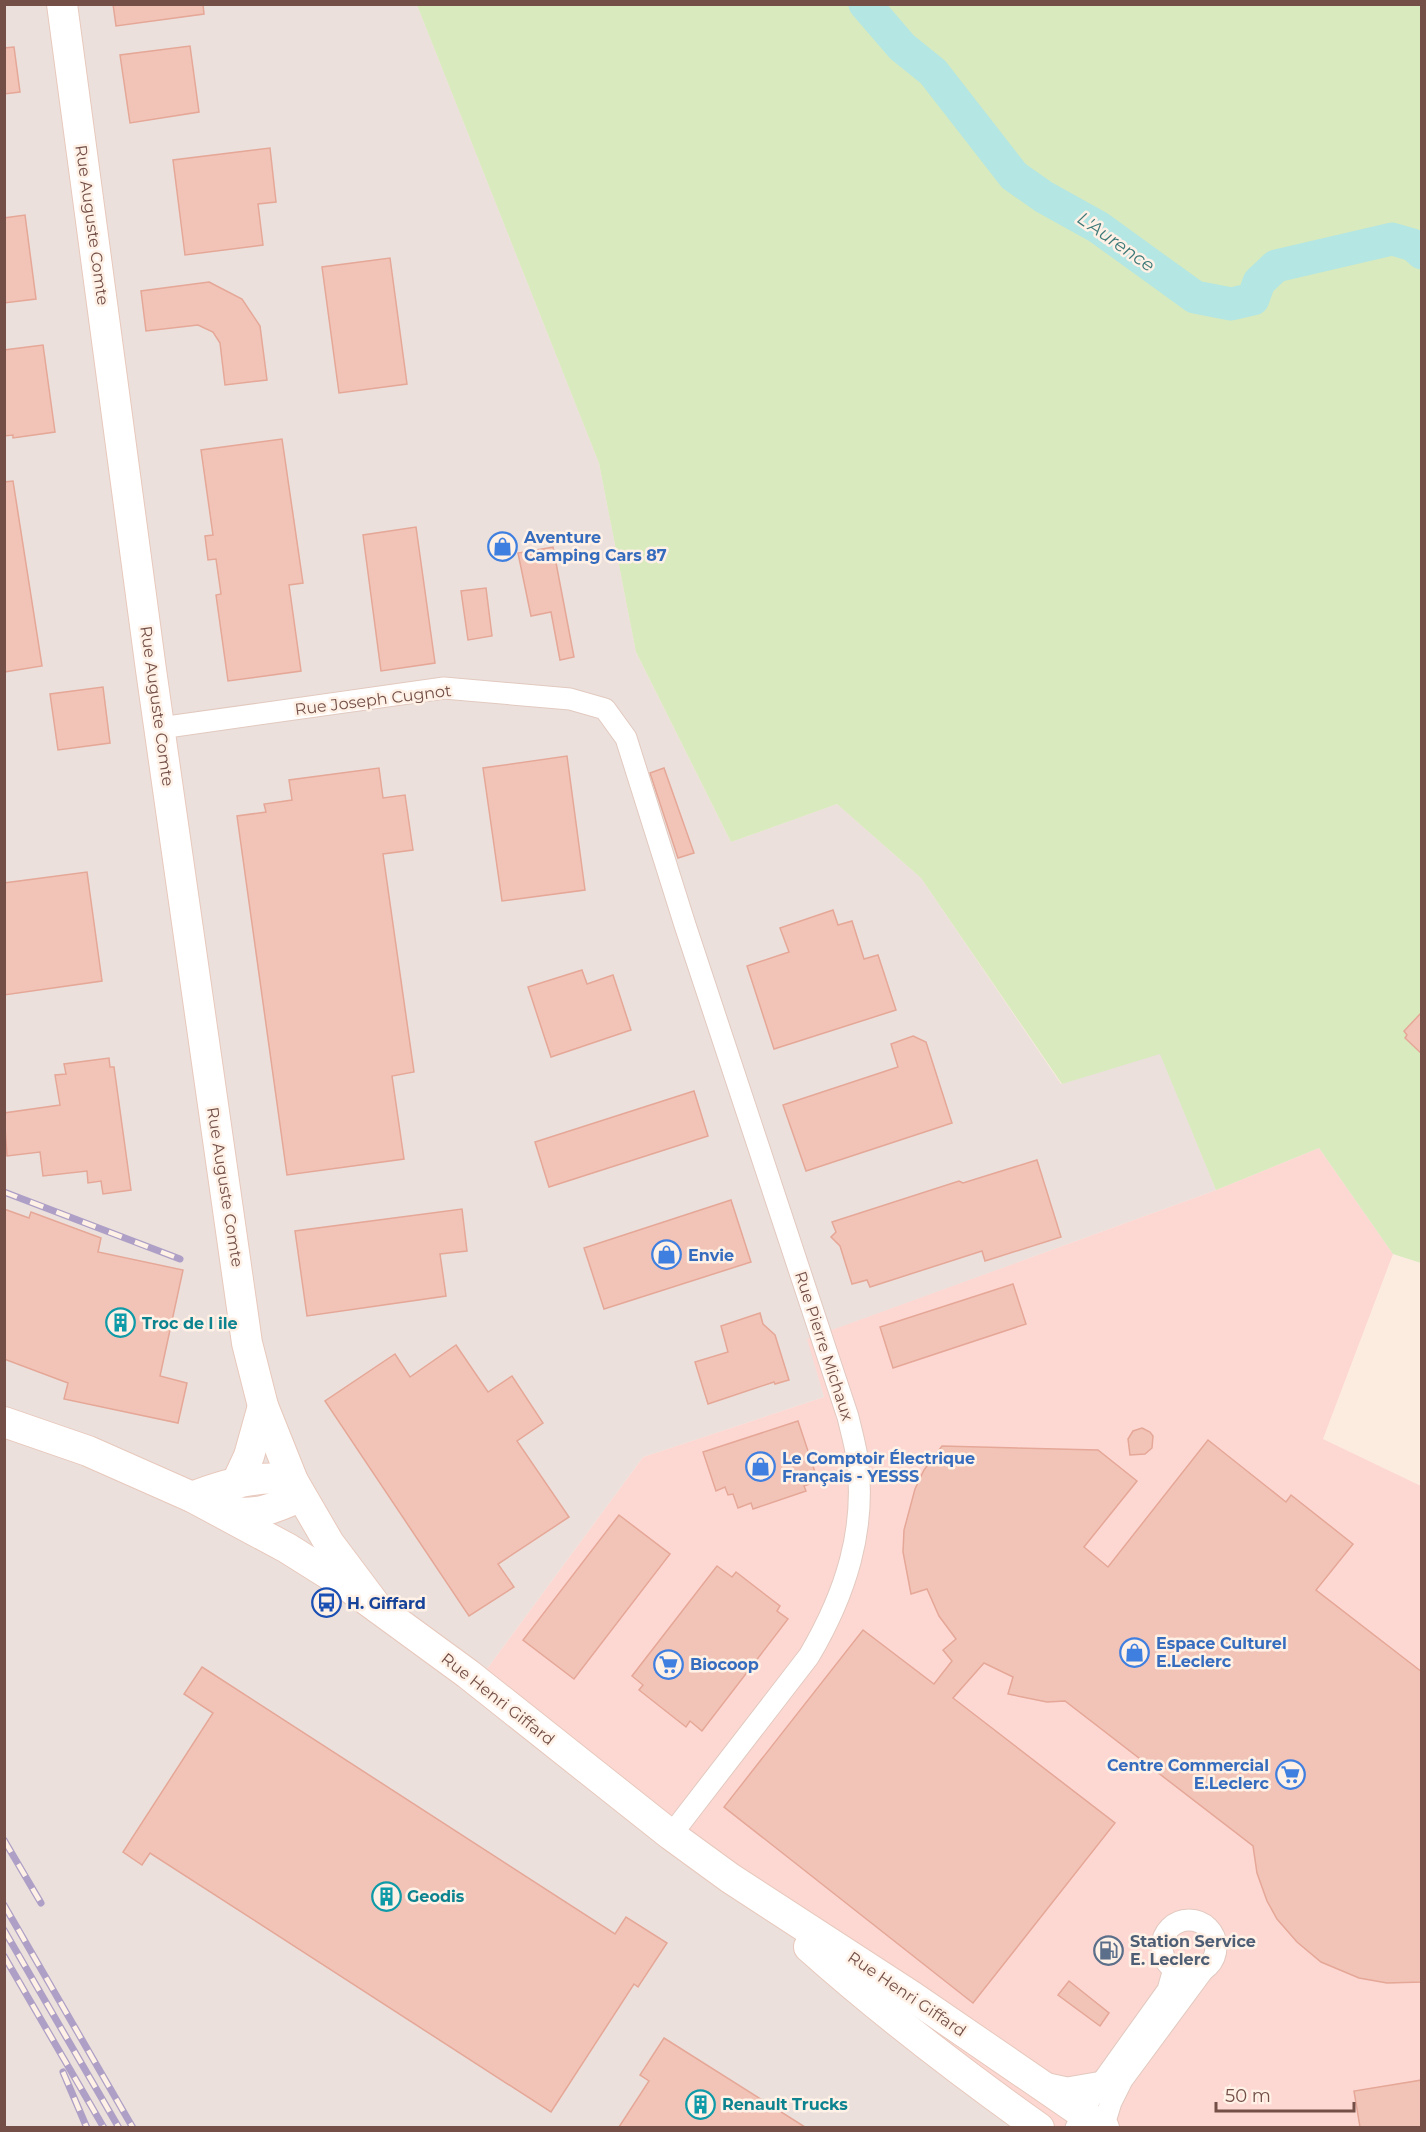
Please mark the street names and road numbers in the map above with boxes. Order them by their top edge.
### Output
street label: Rue Auguste Comte [71,144,113,306]
street label: Rue Auguste Comte [136,625,178,787]
street label: Rue Joseph Cugnot [294,681,453,719]
street label: Rue Auguste Comte [203,1106,247,1268]
street label: Rue Pierre Michaux [791,1269,857,1424]
street label: Rue Henri Giffard [438,1649,558,1749]
street label: Rue Henri Giffard [844,1947,970,2041]

